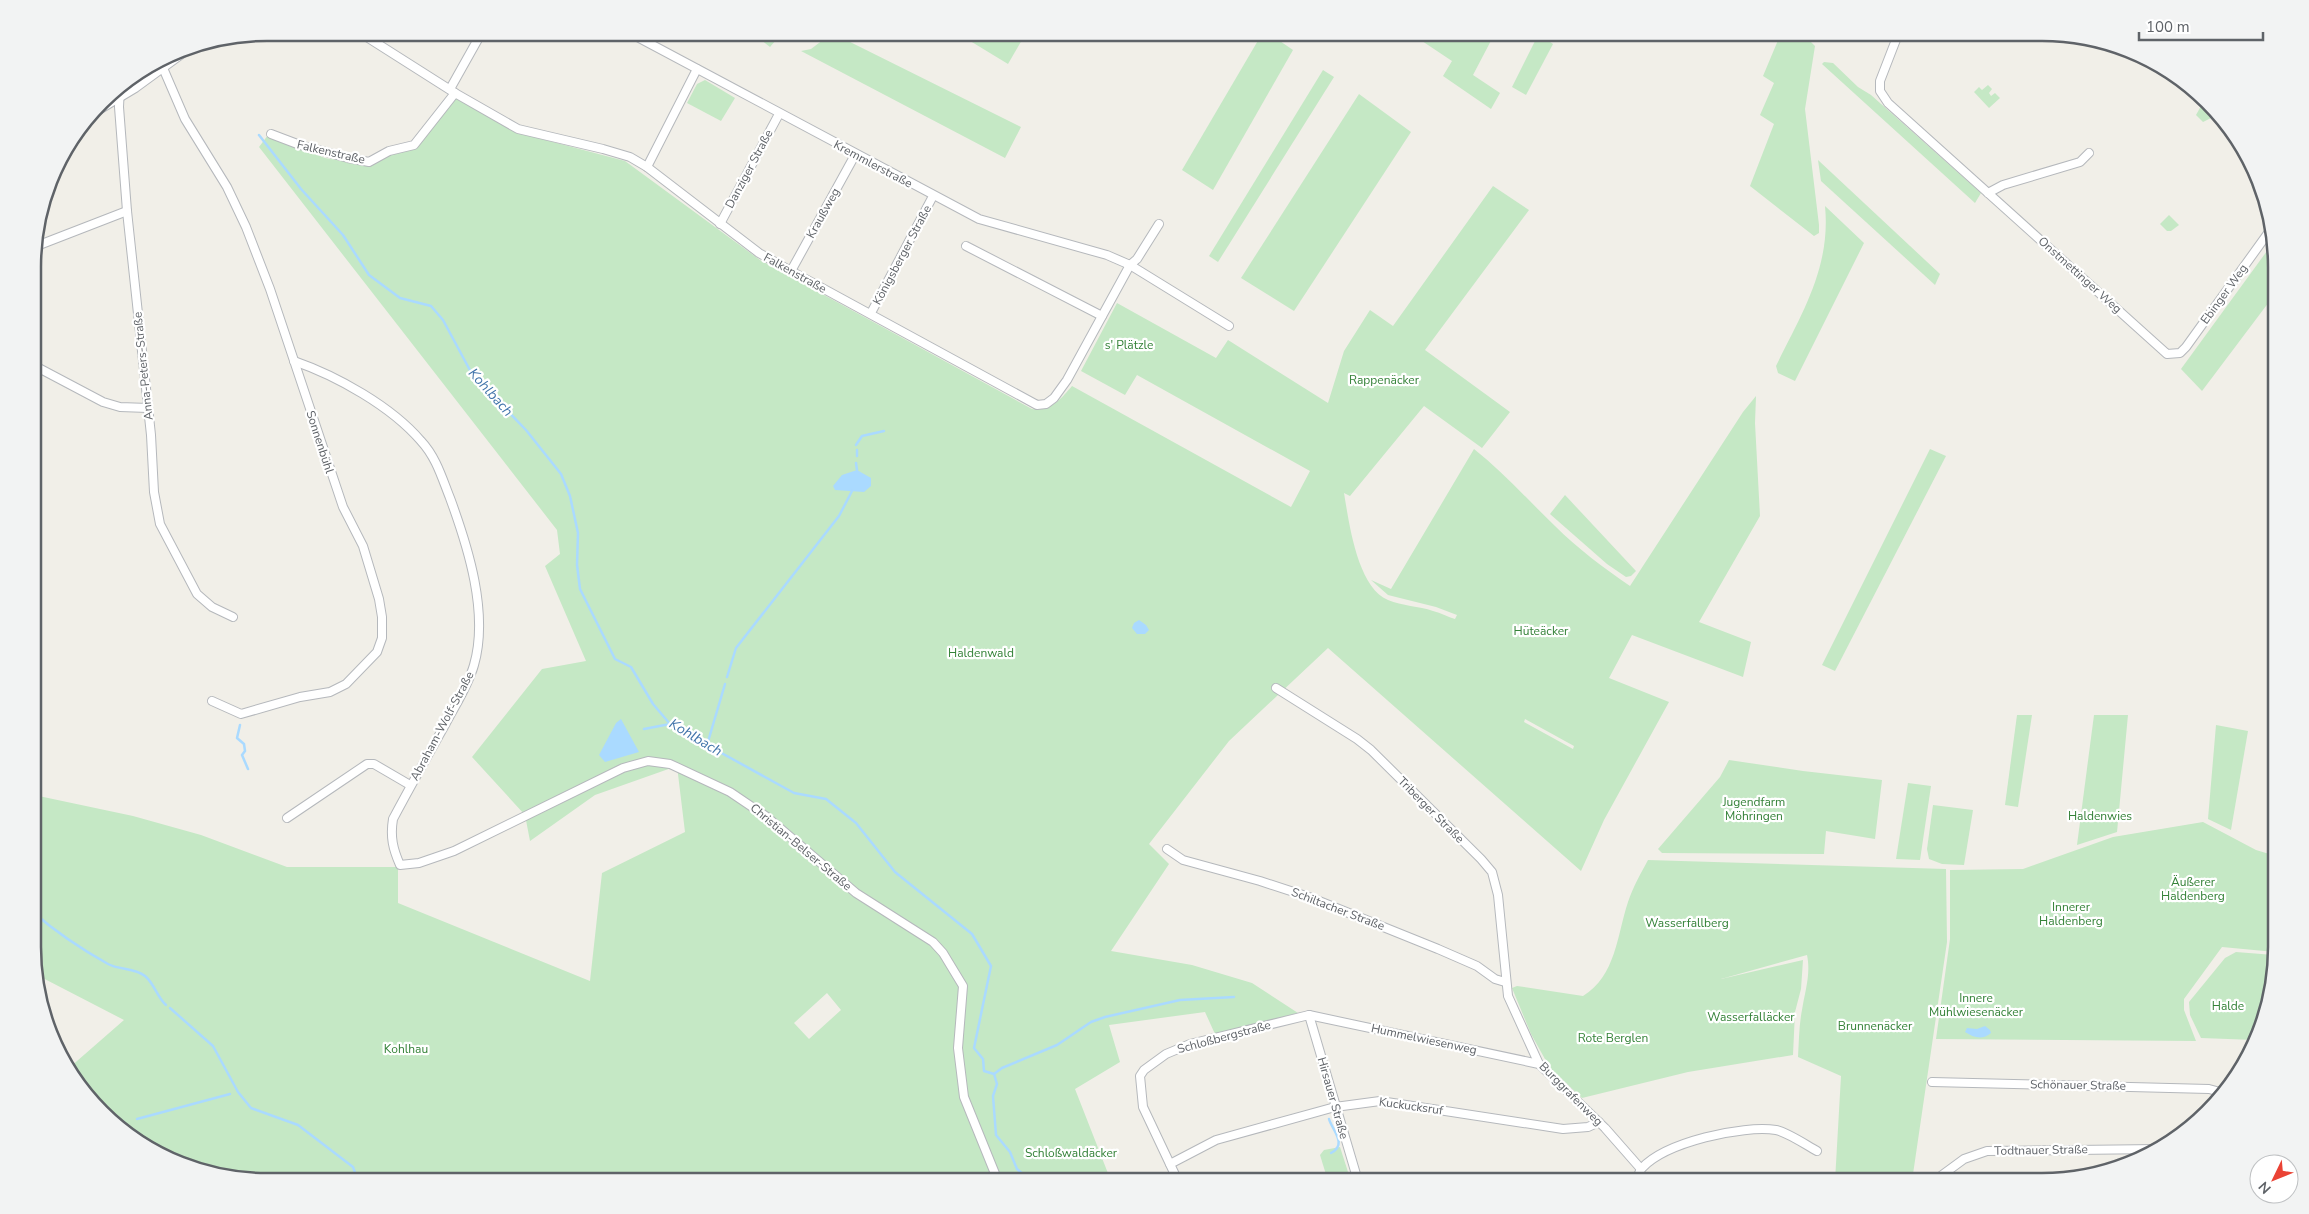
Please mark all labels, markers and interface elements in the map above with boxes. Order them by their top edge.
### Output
scale bar [2139,10,2263,42]
text: 100 m [2146,17,2190,37]
street label: Danziger Straße [721,127,777,211]
street label: Falkenstraße [295,136,367,168]
street label: Kremmlerstraße [831,137,915,191]
street label: Kraußweg [803,185,843,241]
street label: Königsberger Straße [869,202,935,308]
street label: Onstmettinger Weg [2035,233,2125,317]
street label: Falkenstraße [761,249,829,297]
street label: Ebinger Weg [2197,261,2251,327]
street label: Anna-Peters-Straße [129,311,157,421]
park label: s' Plätzle [1105,337,1153,353]
water label: Kohlbach [464,364,517,420]
park label: Rappenäcker [1349,372,1420,388]
street label: Sonnenbühl [302,409,338,476]
park label: Hüteäcker [1514,623,1569,639]
park label: Haldenwald [948,645,1014,661]
street label: Abraham-Wolf-Straße [406,669,478,783]
water label: Kohlbach [666,714,726,761]
street label: Triberger Straße [1394,773,1468,847]
park label: Jugendfarm Möhringen [1722,794,1785,824]
street label: Christian-Belser-Straße [747,800,855,894]
park label: Haldenwies [2068,808,2132,824]
park label: Äußerer Haldenberg [2161,874,2225,904]
street label: Schiltacher Straße [1289,884,1387,934]
park label: Innerer Haldenberg [2039,899,2103,929]
park label: Wasserfallberg [1645,915,1729,931]
park label: Innere Mühlwiesenäcker [1929,990,2024,1020]
park label: Halde [2212,998,2244,1014]
park label: Wasserfalläcker [1707,1009,1795,1025]
street label: Schloßbergstraße [1175,1017,1273,1057]
park label: Brunnenäcker [1838,1018,1913,1034]
street label: Hummelwiesenweg [1370,1020,1478,1058]
park label: Rote Berglen [1578,1030,1648,1046]
park label: Kohlhau [384,1041,428,1057]
street label: Hirsauer Straße [1314,1055,1352,1141]
street label: Burggrafenweg [1536,1059,1606,1129]
street label: Schönauer Straße [2030,1076,2126,1094]
street label: Kuckucksruf [1378,1094,1445,1119]
street label: Todtnauer Straße [1994,1141,2088,1159]
park label: Schloßwaldäcker [1025,1145,1118,1161]
north arrow [2249,1154,2299,1204]
text: N [2254,1177,2275,1198]

